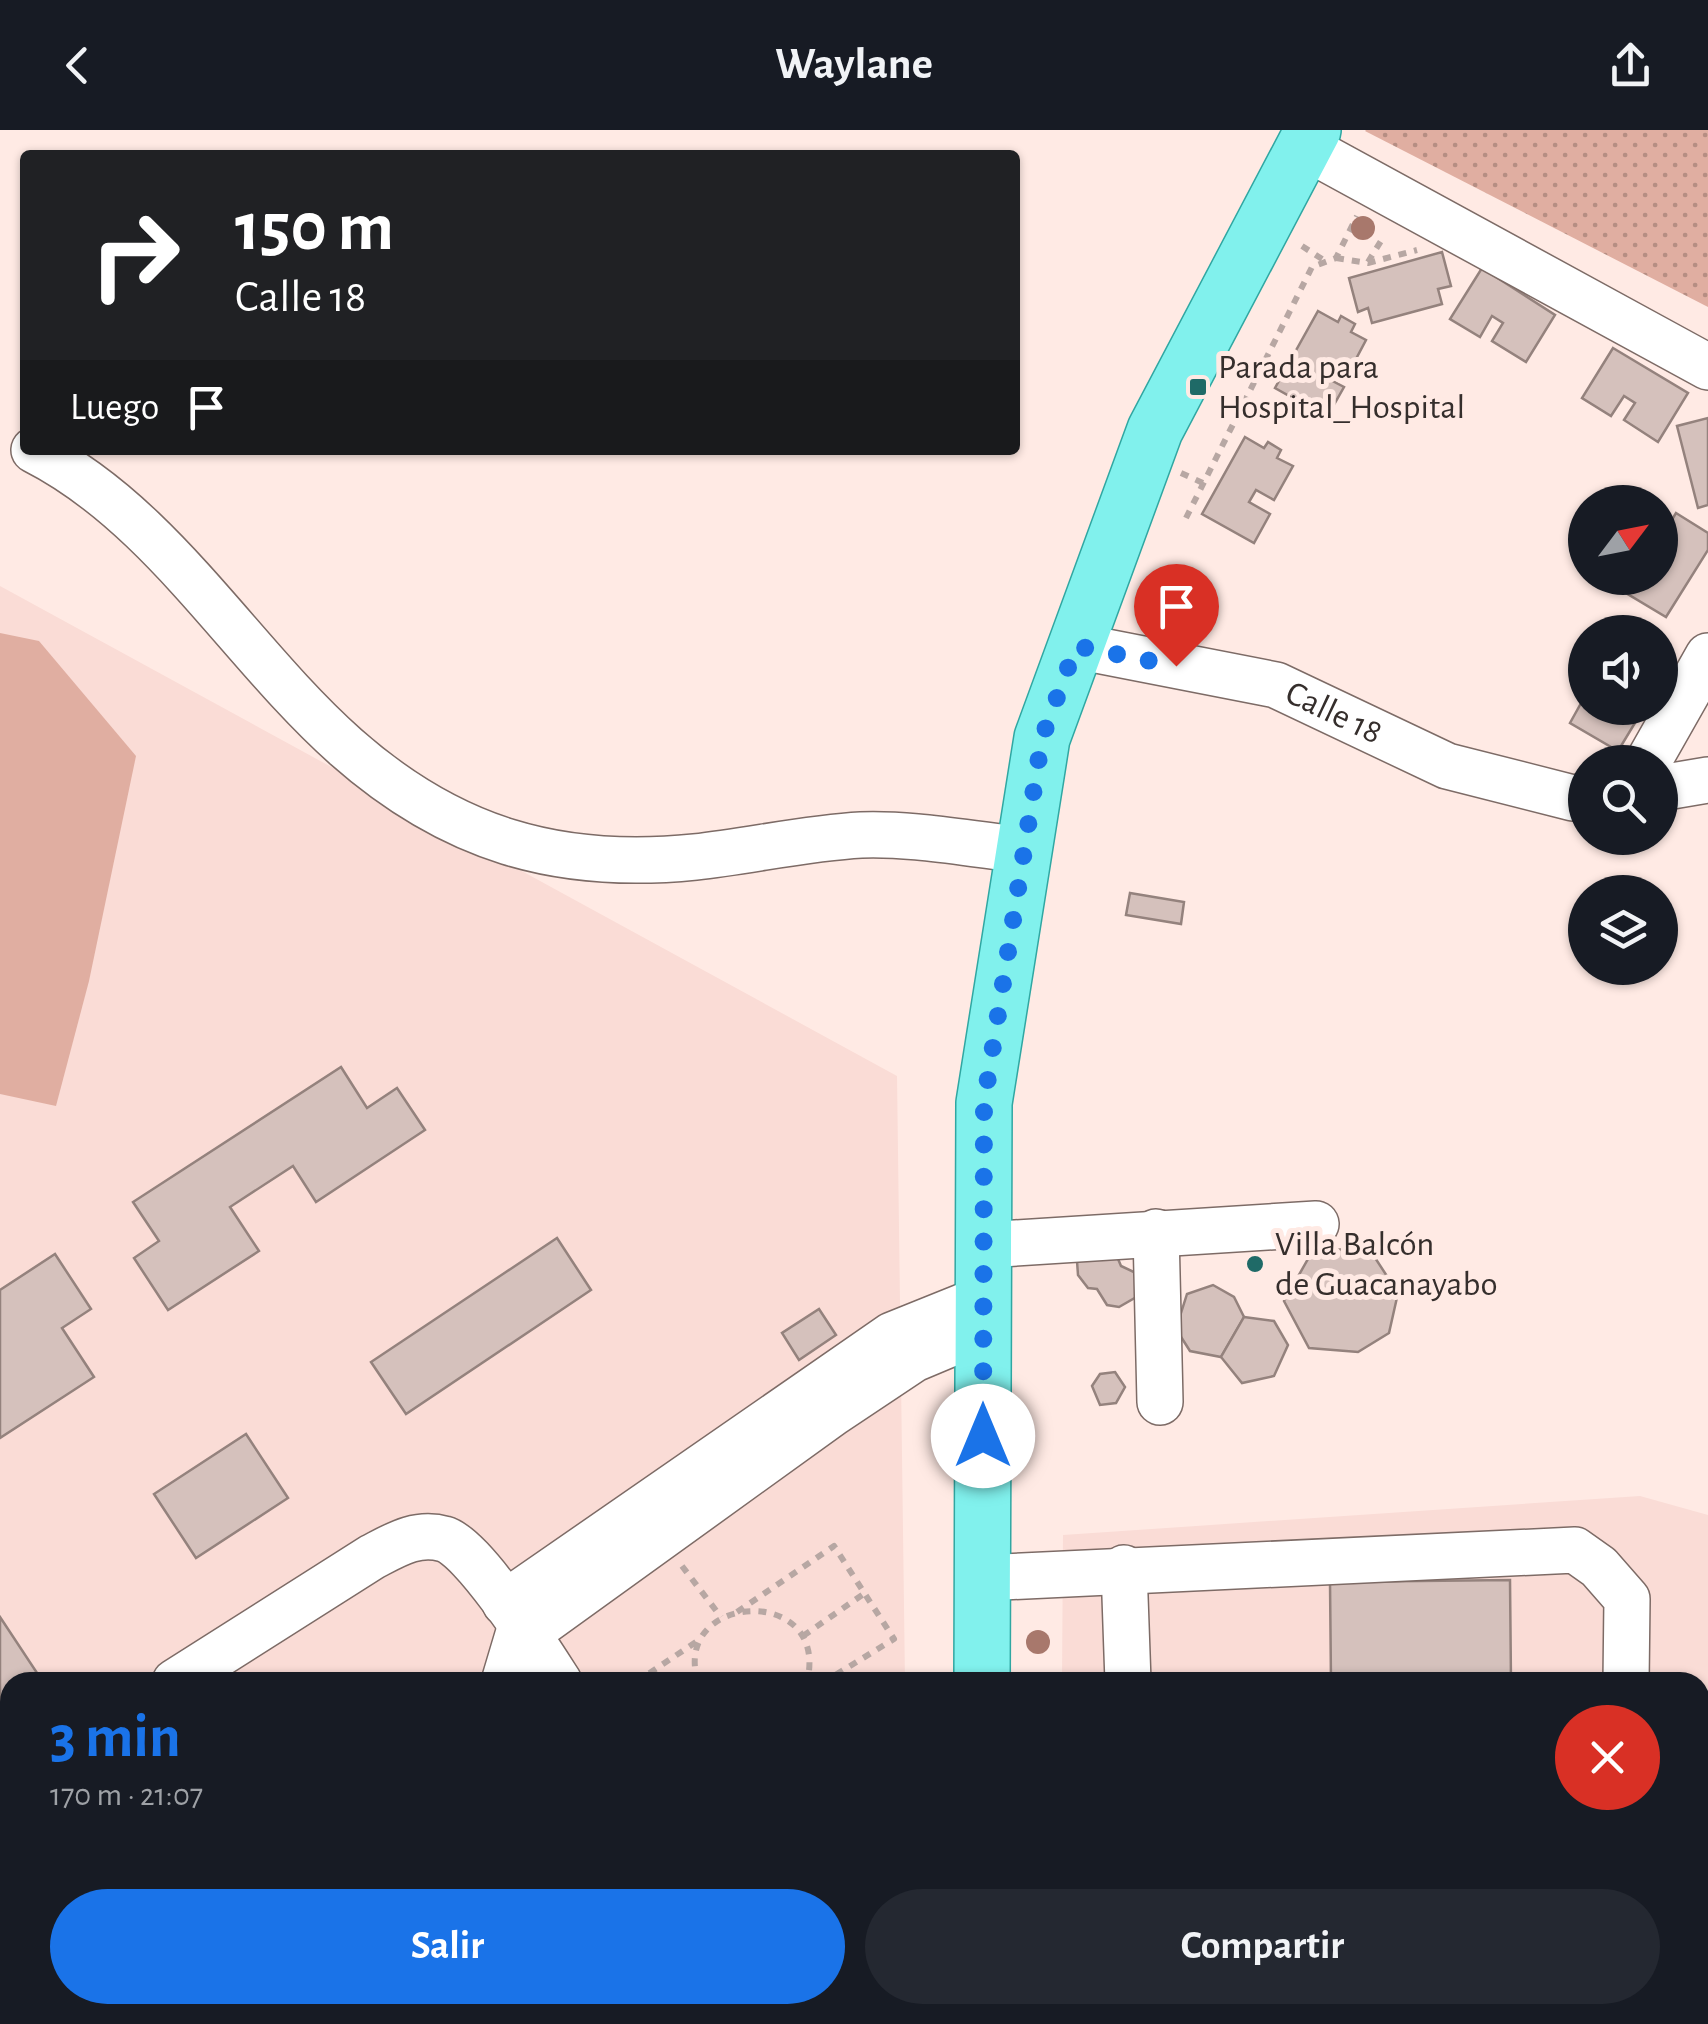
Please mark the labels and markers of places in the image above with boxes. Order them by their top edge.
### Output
place label: Parada para Hospital_Hospital [1218,350,1465,425]
marker: Parada para Hospital_Hospital [1187,376,1209,398]
pin [1134,564,1219,667]
place label: Villa Balcón de Guacanayabo [1275,1227,1498,1302]
marker: Villa Balcón de Guacanayabo [1244,1253,1266,1275]

